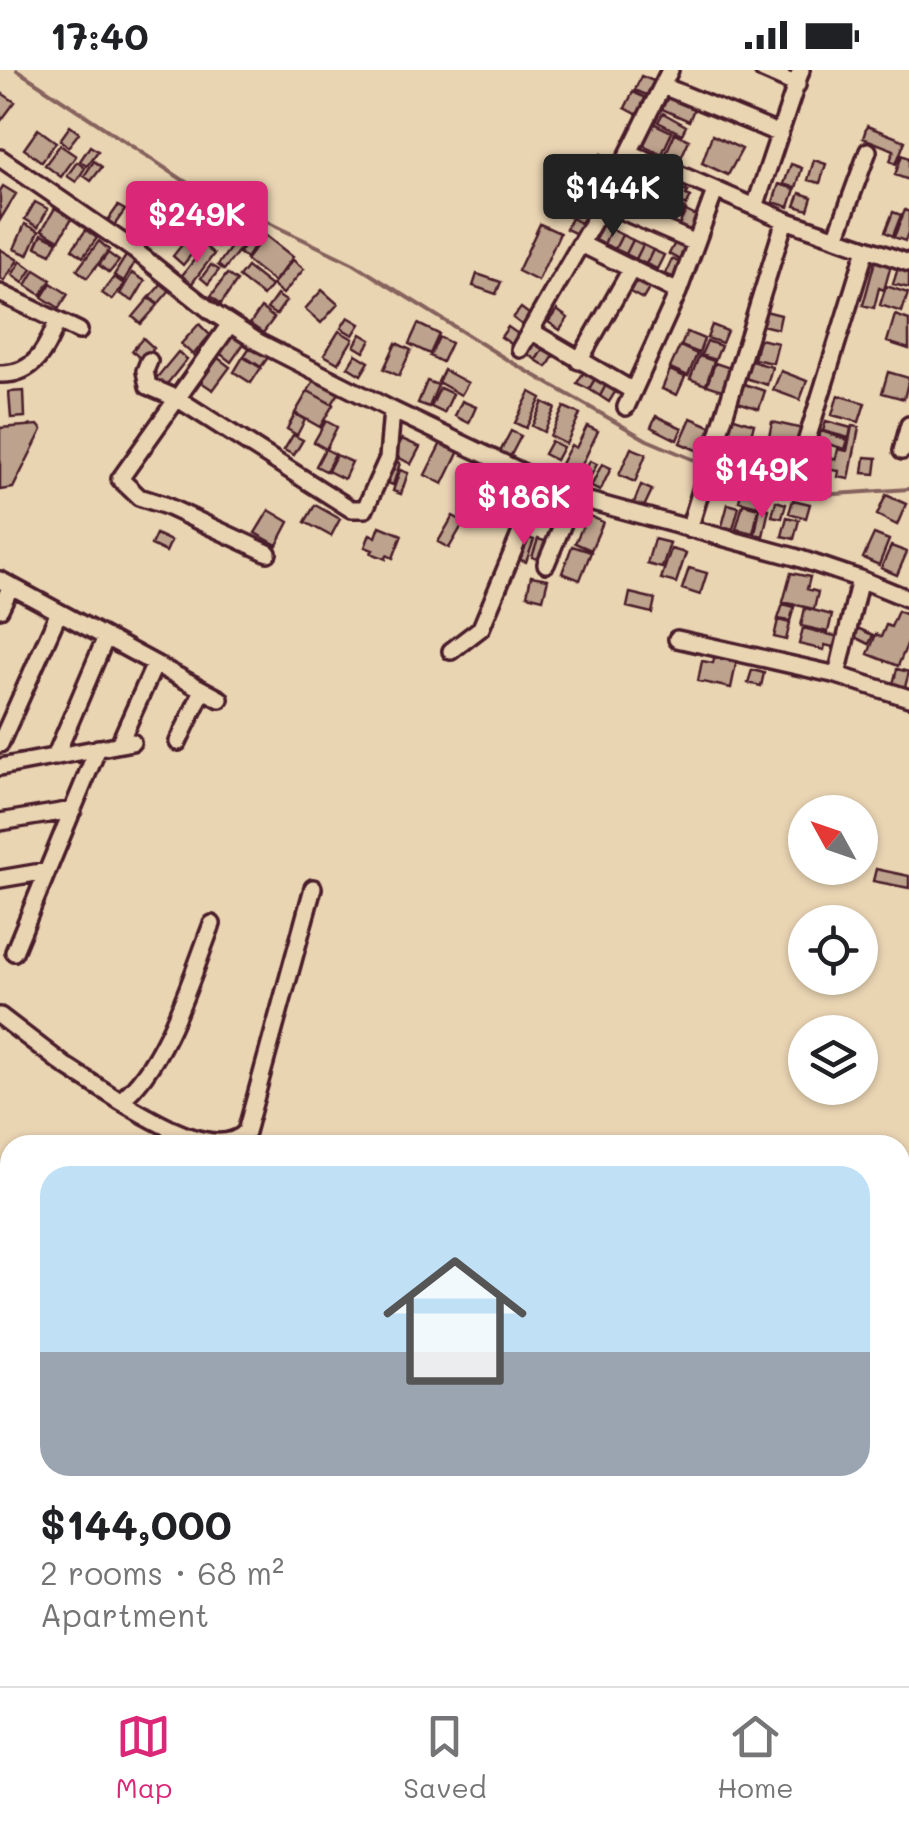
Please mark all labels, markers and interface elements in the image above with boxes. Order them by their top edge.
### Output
text: 17:40 [50,10,149,60]
pin: $144K [543,154,683,239]
text: $144K [565,165,661,207]
pin: $249K [127,181,267,266]
text: $249K [148,192,246,234]
pin: $149K [692,436,832,521]
text: $149K [715,447,809,489]
pin: $186K [454,463,594,548]
text: $186K [477,474,571,516]
north arrow [788,795,878,885]
map controls [788,795,878,1105]
button: locate [788,905,878,995]
button: layers [788,1015,878,1105]
icon: home [365,1231,545,1411]
text: $144,000 [40,1496,232,1551]
text: 2 rooms · 68 m² [40,1551,284,1593]
text: Apartment [40,1593,209,1635]
tab: Map [115,1709,172,1805]
tab: Saved [403,1709,486,1805]
tab: Home [717,1709,794,1805]

